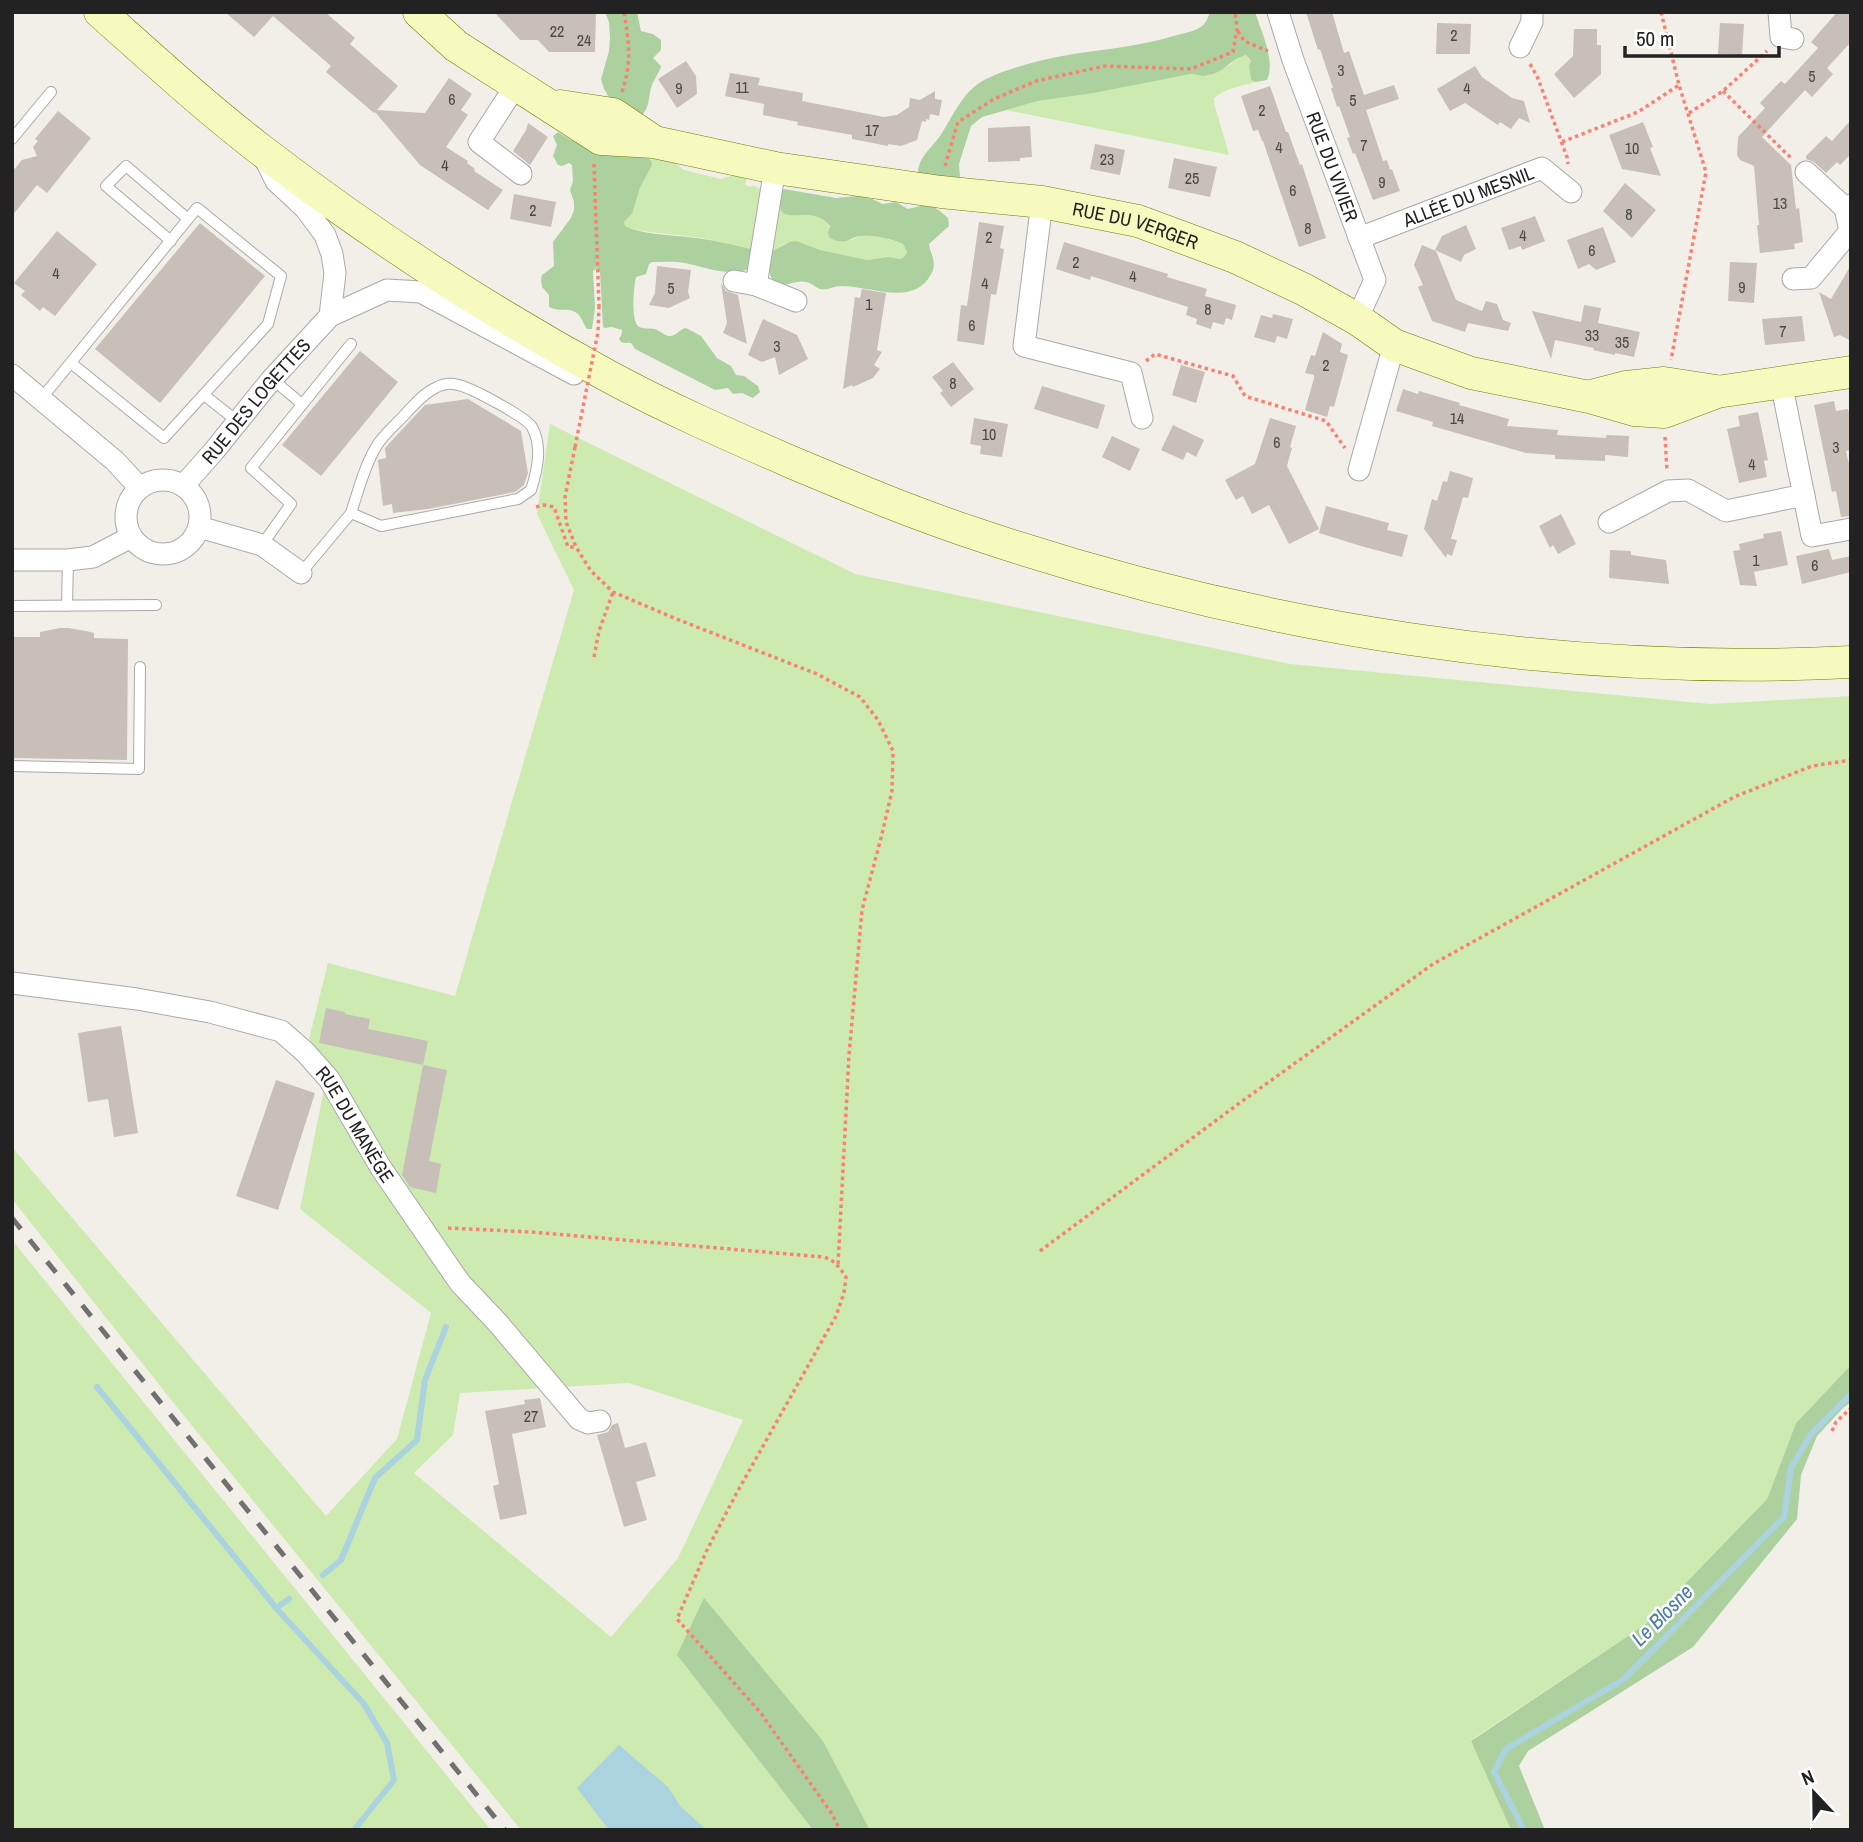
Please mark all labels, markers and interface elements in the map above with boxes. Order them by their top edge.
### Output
scale bar [1625,14,1779,58]
house number: 22 [550,20,564,42]
house number: 2 [1450,24,1458,46]
text: 50 m [1636,24,1674,53]
house number: 24 [577,29,591,51]
house number: 3 [1337,59,1345,81]
house number: 5 [1808,65,1816,87]
house number: 11 [735,76,750,98]
house number: 9 [675,77,683,99]
house number: 4 [1463,77,1471,99]
house number: 6 [448,88,456,110]
house number: 5 [1349,89,1357,111]
house number: 2 [1258,99,1266,121]
street label: RUE DU VIVIER [1300,108,1365,225]
house number: 17 [865,119,879,141]
house number: 7 [1360,134,1368,156]
house number: 4 [1275,136,1283,158]
house number: 10 [1625,137,1639,159]
house number: 23 [1100,148,1114,170]
house number: 4 [441,154,449,176]
street label: ALLÉE DU MESNIL [1398,159,1538,233]
house number: 25 [1185,167,1199,189]
house number: 9 [1378,171,1386,193]
house number: 6 [1289,179,1297,201]
house number: 13 [1773,192,1787,214]
street label: RUE DU VERGER [1070,195,1202,255]
house number: 2 [529,199,537,221]
house number: 8 [1625,203,1633,225]
house number: 8 [1304,217,1312,239]
house number: 4 [1519,224,1527,246]
house number: 2 [985,226,993,248]
house number: 6 [1588,239,1596,261]
house number: 2 [1072,251,1080,273]
house number: 4 [52,262,60,284]
house number: 4 [1129,265,1137,287]
house number: 4 [981,272,989,294]
house number: 9 [1738,276,1746,298]
house number: 5 [667,277,675,299]
house number: 1 [865,293,873,315]
house number: 8 [1204,298,1212,320]
house number: 6 [968,314,976,336]
house number: 7 [1779,320,1787,342]
house number: 33 [1585,324,1599,346]
house number: 35 [1615,331,1629,353]
street label: RUE DES LOGETTES [196,333,316,469]
house number: 3 [773,335,781,357]
house number: 2 [1322,354,1330,376]
house number: 8 [949,372,957,394]
house number: 14 [1450,407,1464,429]
house number: 10 [982,423,996,445]
house number: 6 [1273,431,1281,453]
house number: 3 [1832,436,1840,458]
house number: 4 [1748,453,1756,475]
house number: 1 [1752,549,1760,571]
house number: 6 [1811,554,1819,576]
street label: RUE DU MANÈGE [310,1060,400,1188]
house number: 27 [524,1405,538,1427]
water label: Le Blosne [1625,1578,1699,1652]
north arrow [1779,1758,1849,1828]
text: N [1798,1763,1818,1791]

